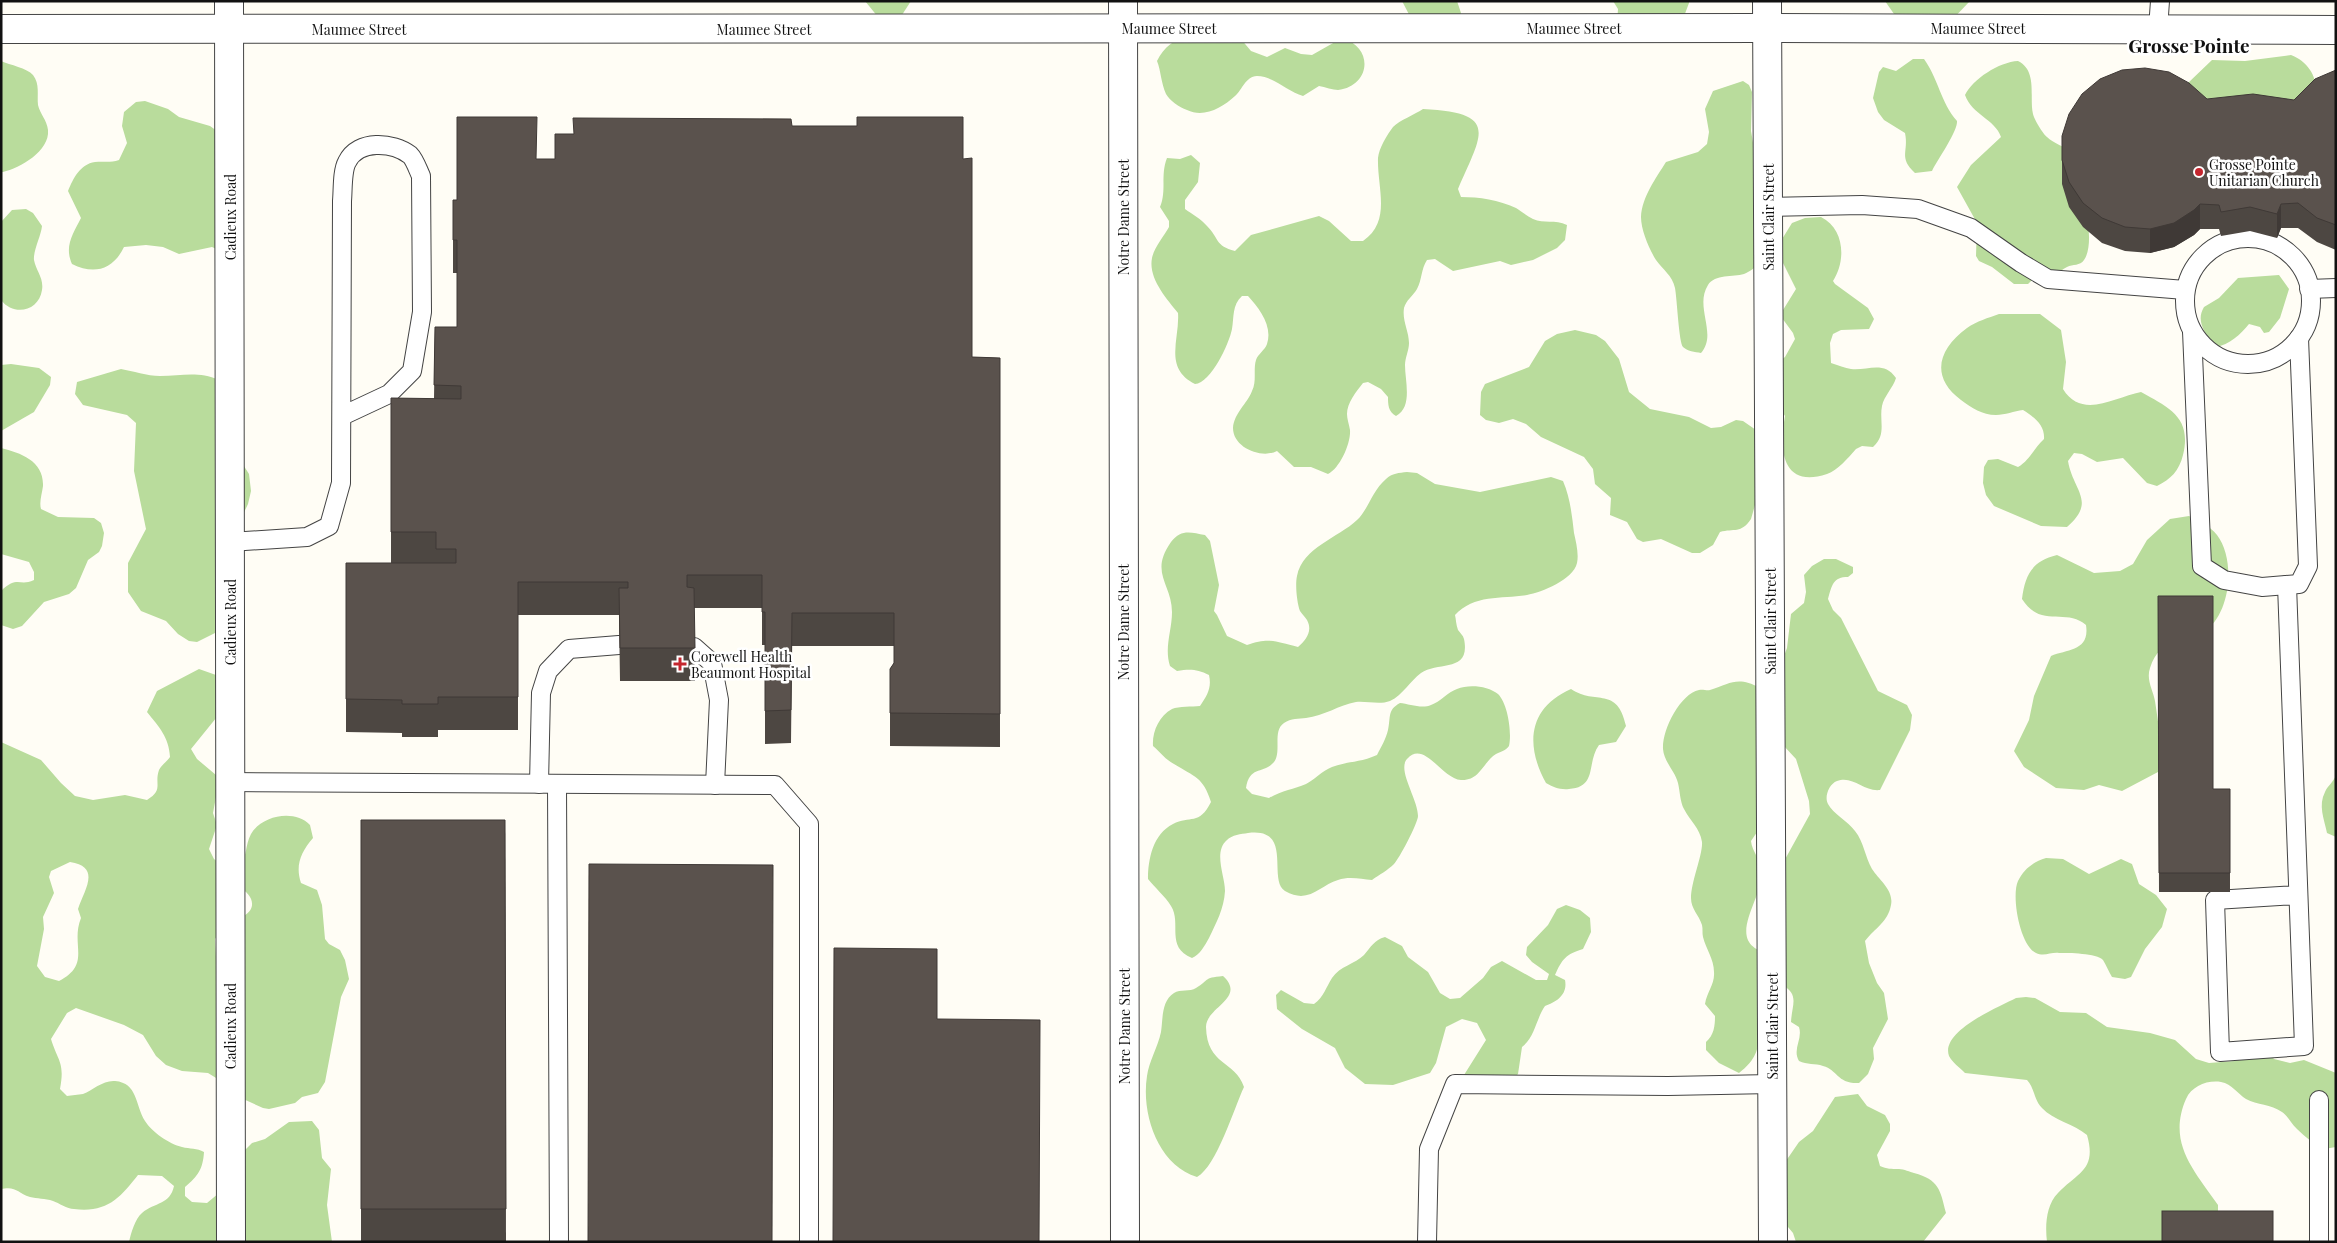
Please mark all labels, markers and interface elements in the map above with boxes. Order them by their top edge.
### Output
street label: Maumee Street [1122,19,1217,38]
street label: Maumee Street [1527,19,1622,38]
street label: Maumee Street [1931,19,2026,38]
street label: Maumee Street [312,20,407,39]
street label: Maumee Street [717,20,812,39]
district label: Grosse Pointe [2128,32,2250,58]
place label: Grosse Pointe Unitarian Church [2209,155,2320,190]
street label: Notre Dame Street [1114,158,1133,275]
street label: Saint Clair Street [1759,162,1778,270]
marker: Grosse Pointe Unitarian Church [2193,166,2205,178]
street label: Cadieux Road [221,174,240,260]
street label: Notre Dame Street [1114,563,1133,680]
street label: Saint Clair Street [1761,566,1780,674]
street label: Cadieux Road [221,579,240,665]
place label: Corewell Health Beaumont Hospital [691,647,811,682]
marker: Corewell Health Beaumont Hospital [673,657,687,671]
street label: Notre Dame Street [1115,967,1134,1084]
street label: Saint Clair Street [1763,971,1782,1079]
street label: Cadieux Road [221,983,240,1069]

